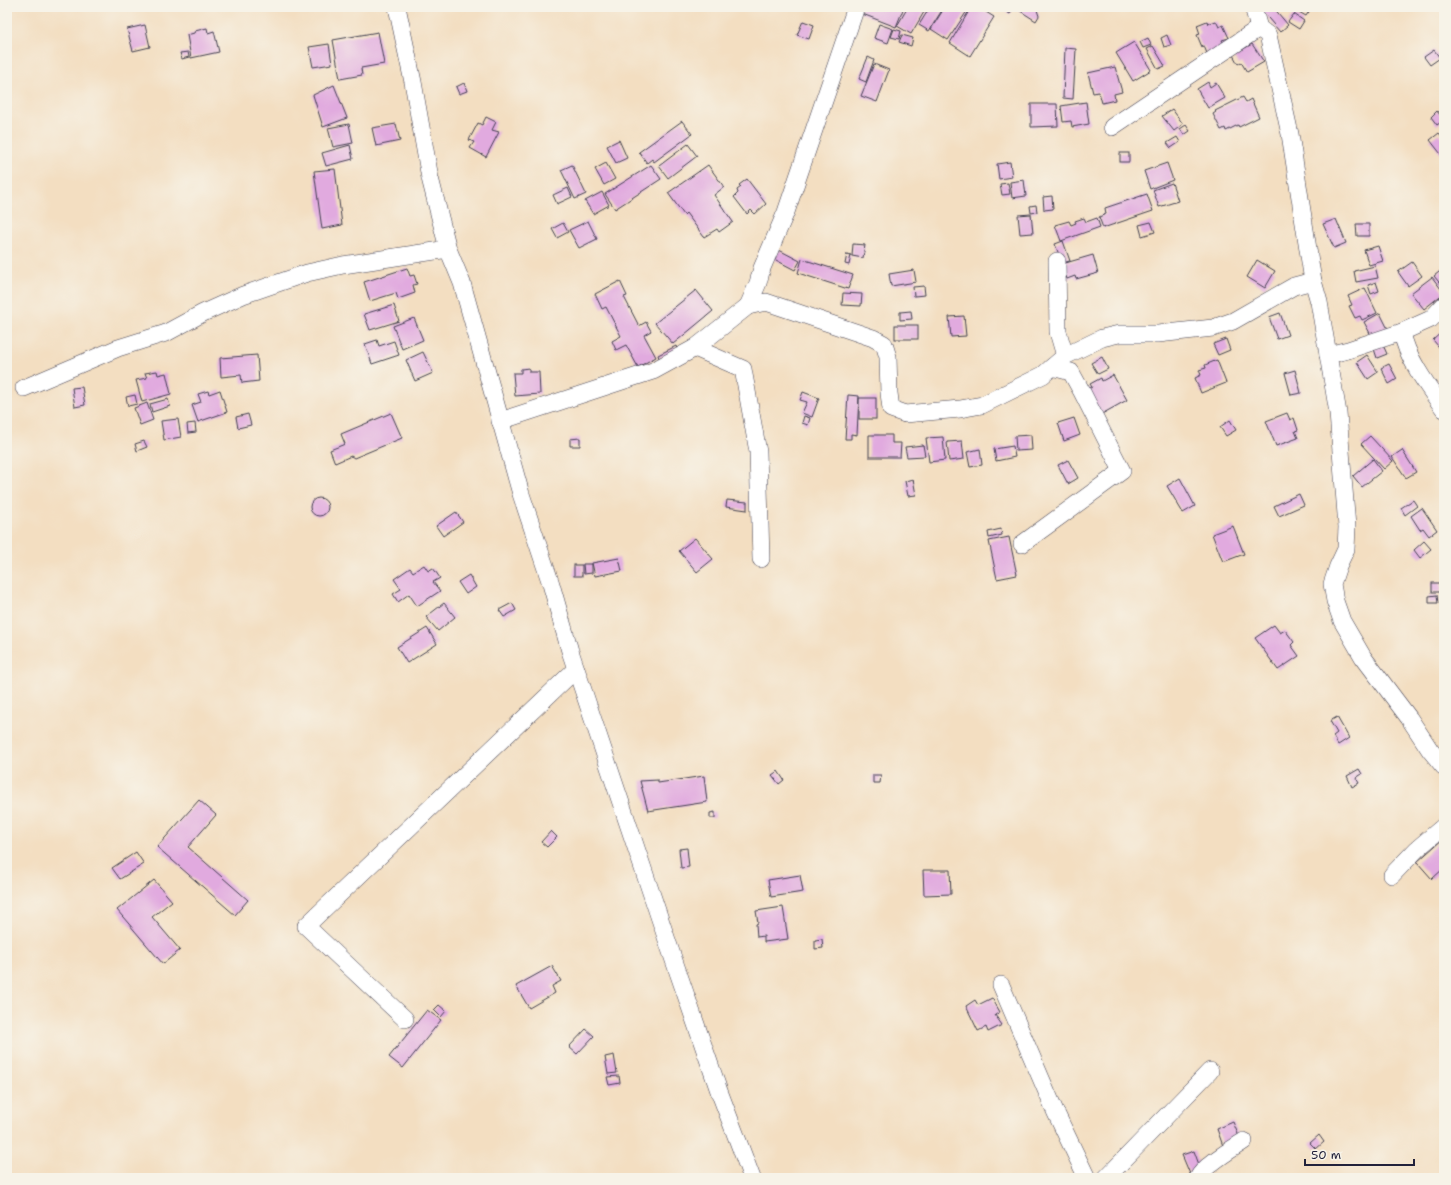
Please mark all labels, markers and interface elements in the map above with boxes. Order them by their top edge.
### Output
scale bar [1305,1141,1414,1167]
text: 50 m [1311,1147,1341,1163]

